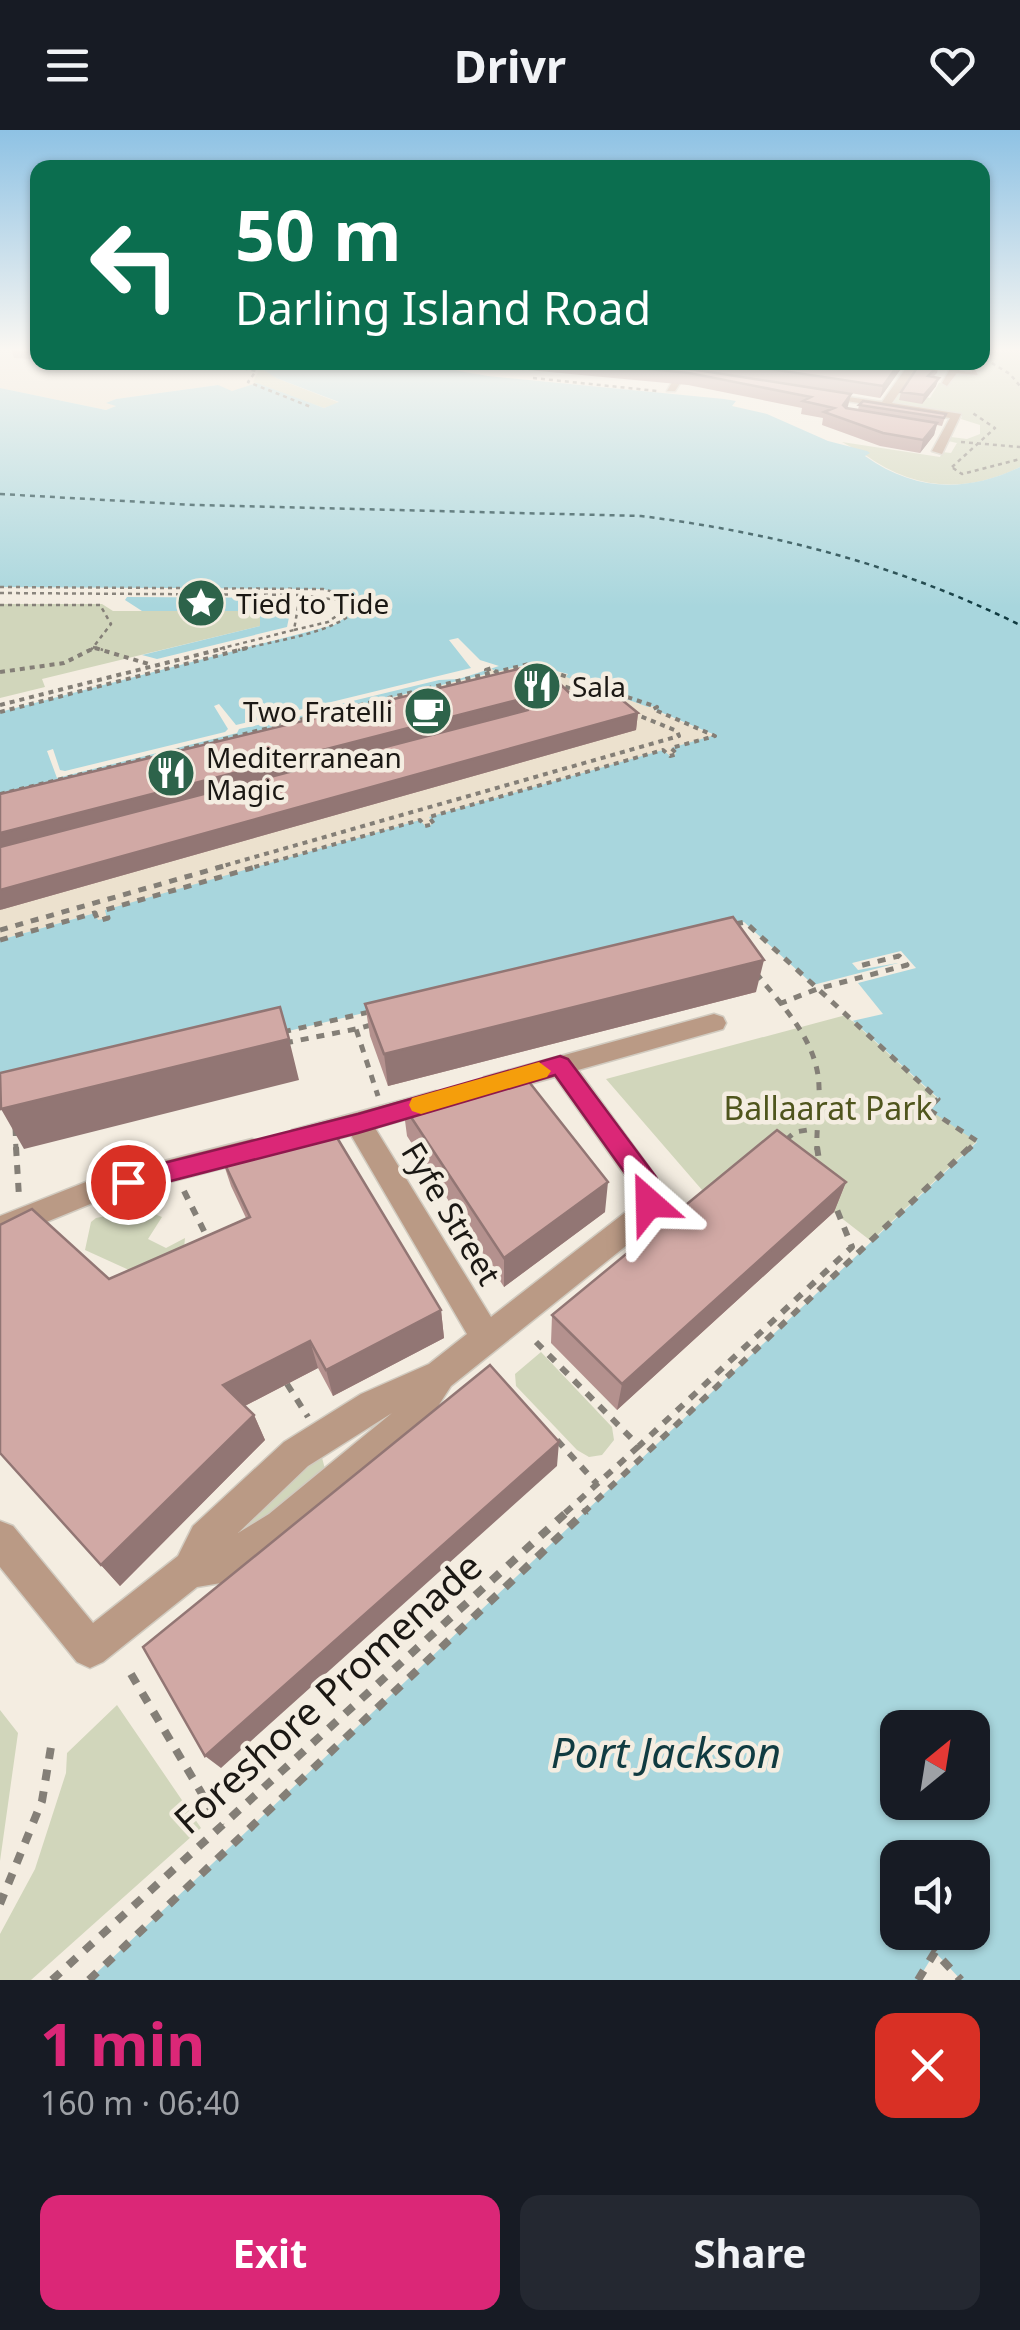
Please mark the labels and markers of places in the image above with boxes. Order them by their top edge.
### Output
place icon: Tied to Tide [175,577,227,629]
place label: Tied to Tide [236,584,389,622]
restaurant icon: Sala [511,660,563,712]
place label: Sala [572,667,626,705]
cafe icon: Two Fratelli [402,685,454,737]
place label: Two Fratelli [243,692,393,730]
place label: Mediterranean Magic [206,738,402,808]
restaurant icon: Mediterranean Magic [145,747,197,799]
pin [86,1140,171,1225]

